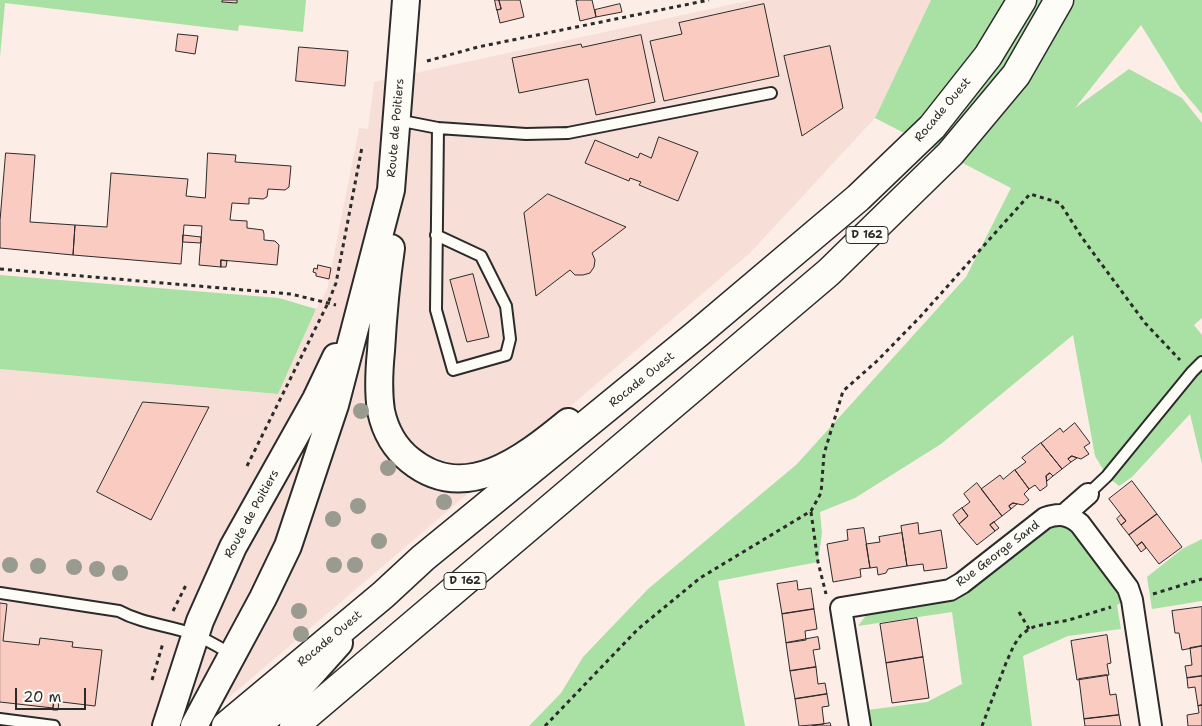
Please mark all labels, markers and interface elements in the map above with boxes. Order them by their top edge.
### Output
street label: Rocade Ouest [912,75,974,145]
street label: Route de Poitiers [385,78,407,178]
road number: D 162 [846,226,888,244]
street label: Rocade Ouest [606,349,678,411]
street label: Route de Poitiers [222,467,282,561]
street label: Rue George Sand [953,518,1043,590]
road number: D 162 [444,572,486,590]
street label: Rocade Ouest [295,608,365,670]
scale bar [18,678,89,710]
text: 20 m [23,687,62,707]

